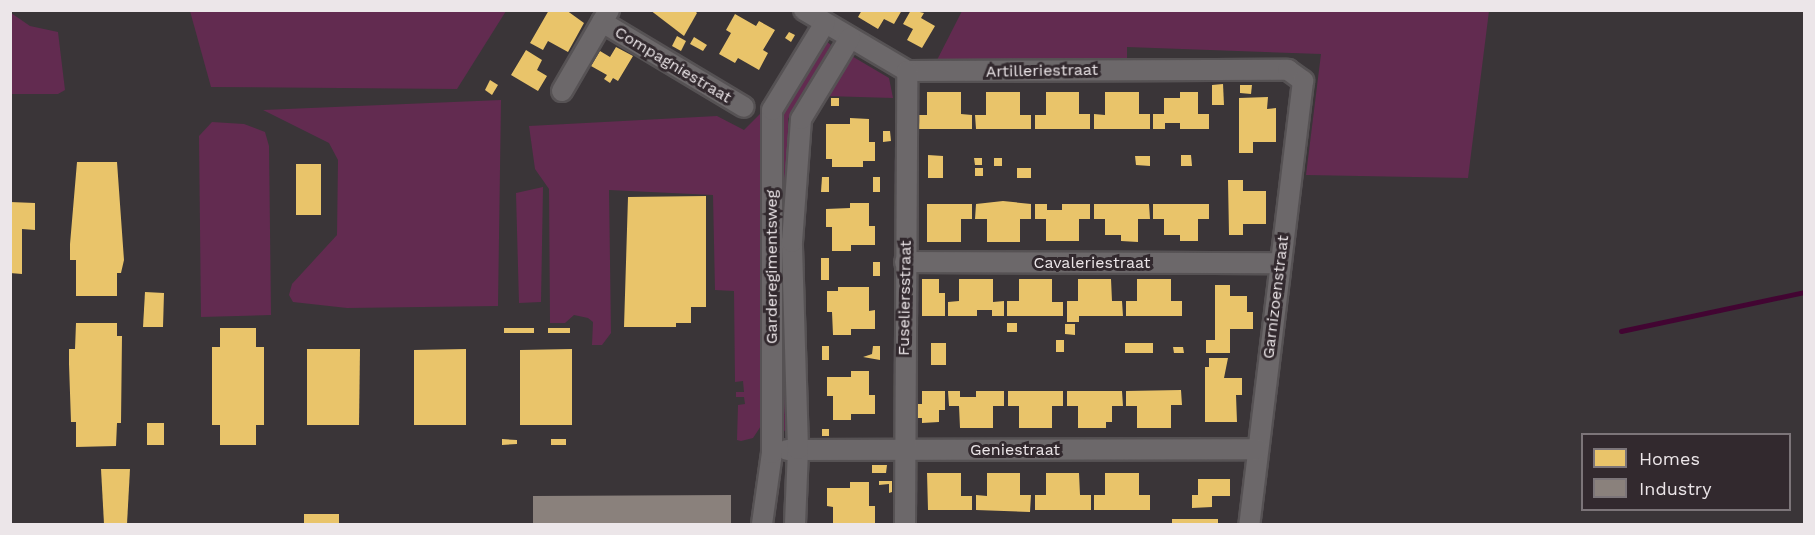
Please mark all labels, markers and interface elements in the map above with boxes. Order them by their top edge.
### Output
street label: Compagniestraat [611,23,735,107]
street label: Artilleriestraat [986,60,1098,82]
street label: Garderegimentsweg [762,190,782,344]
street label: Garnizoenstraat [1259,234,1293,360]
street label: Fuseliersstraat [894,240,916,356]
street label: Cavaleriestraat [1033,253,1151,273]
legend [1581,433,1791,511]
street label: Geniestraat [970,440,1060,460]
text: Homes [1639,448,1700,469]
text: Industry [1639,478,1711,499]

